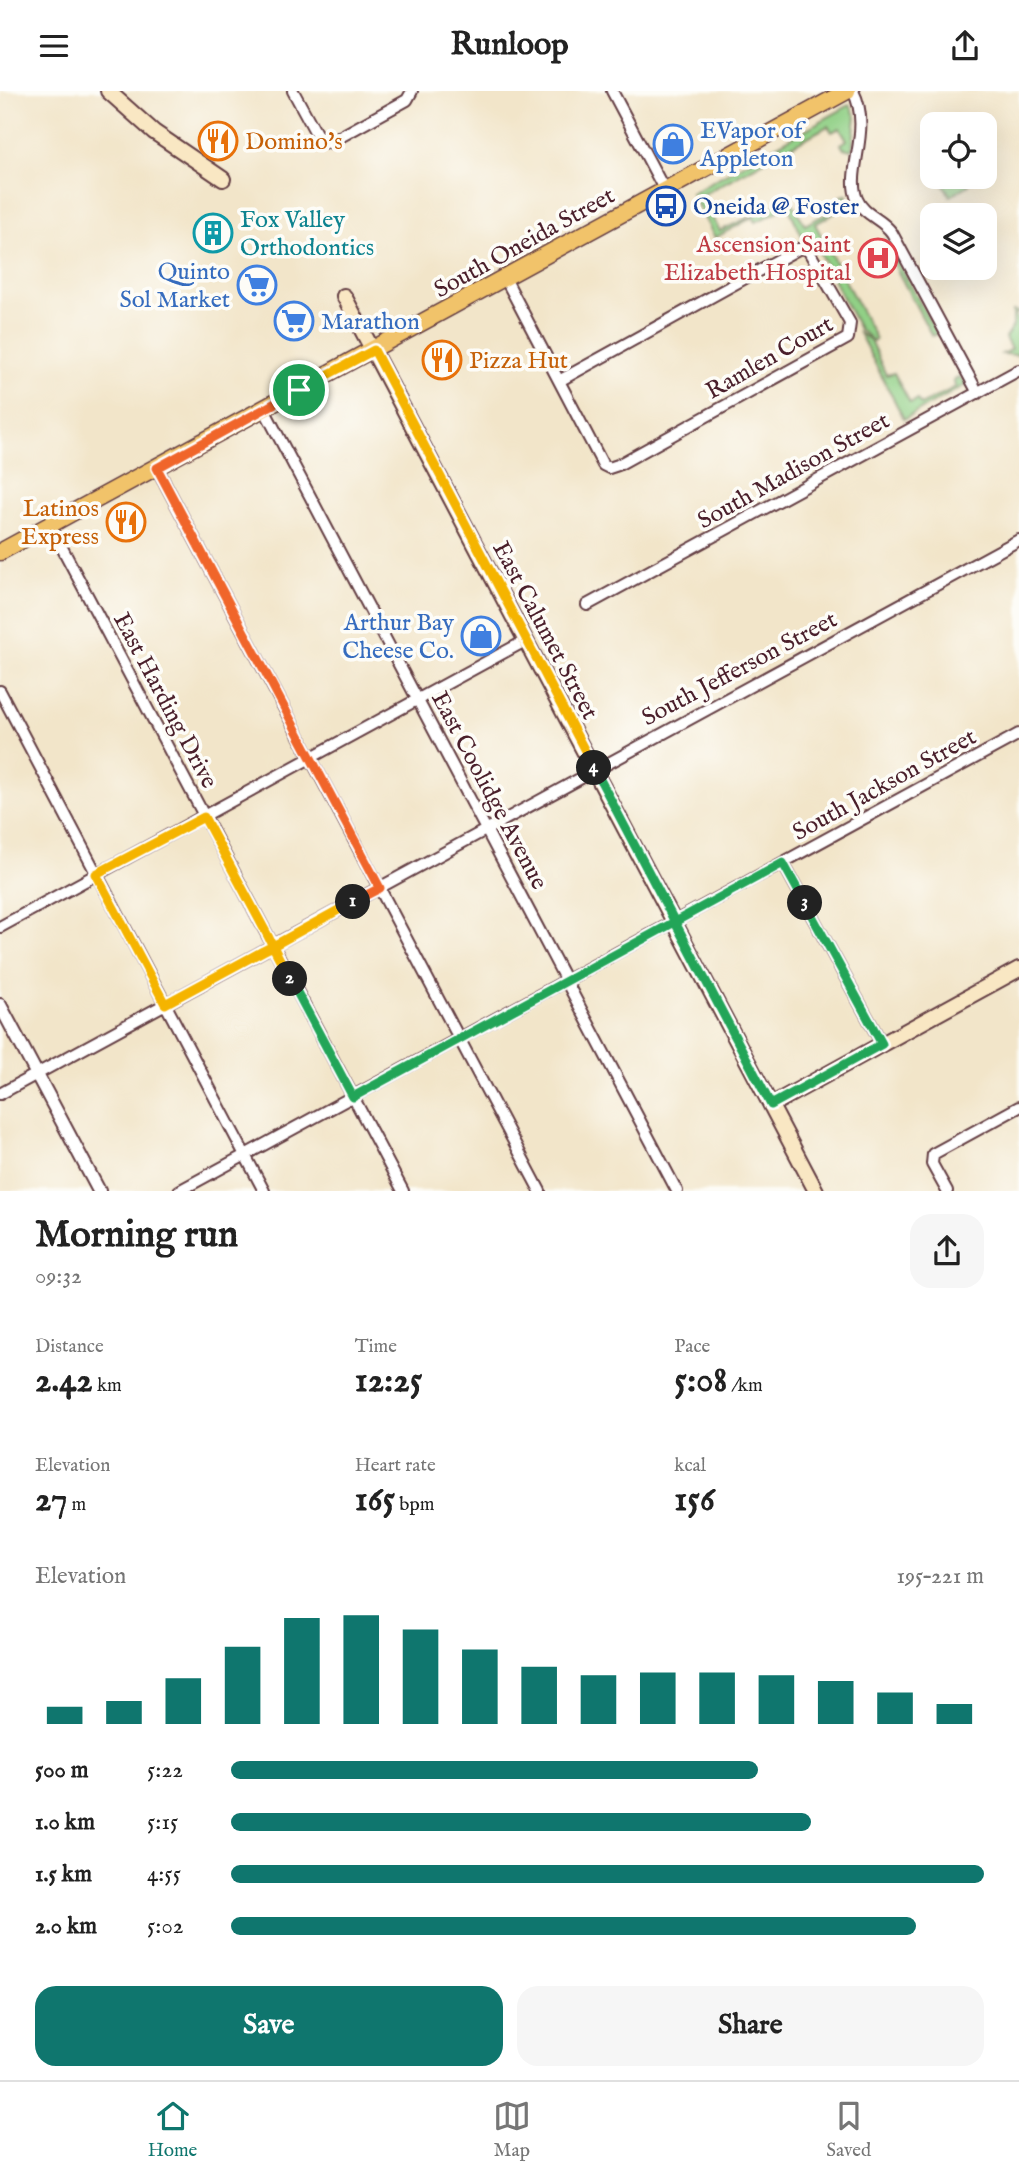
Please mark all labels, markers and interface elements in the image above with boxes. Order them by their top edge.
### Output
text: Runloop [450,25,569,66]
icon: menu [35,27,73,65]
icon: share [946,27,984,65]
map controls [920,112,997,280]
button: locate [920,112,997,189]
place label: EVapor of Appleton [699,116,807,175]
restaurant icon: Domino's [197,120,239,162]
shop icon: EVapor of Appleton [652,123,694,165]
place label: Domino's [245,127,343,158]
street label: South Oneida Street [429,181,621,306]
bus stop icon: Oneida @ Foster [645,185,687,227]
place label: Oneida @ Foster [693,192,859,223]
button: layers [920,203,997,280]
place label: Fox Valley Orthodontics [240,205,374,264]
building icon: Fox Valley Orthodontics [192,212,234,254]
place label: Ascension Saint Elizabeth Hospital [664,230,851,289]
hospital icon: Ascension Saint Elizabeth Hospital [857,237,899,279]
place label: Quinto Sol Market [119,257,230,316]
supermarket icon: Quinto Sol Market [236,264,278,306]
supermarket icon: Marathon [273,300,315,342]
place label: Marathon [321,307,420,338]
street label: Ramlen Court [700,309,839,407]
restaurant icon: Pizza Hut [421,339,463,381]
place label: Pizza Hut [469,346,568,377]
pin [269,360,329,420]
icon: arrive [280,371,318,409]
street label: South Madison Street [692,406,895,537]
place label: Latinos Express [21,494,99,553]
restaurant icon: Latinos Express [105,501,147,543]
street label: East Calumet Street [485,536,605,725]
street label: South Jefferson Street [637,605,843,734]
street label: East Harding Drive [105,607,224,794]
place label: Arthur Bay Cheese Co. [342,608,454,667]
shop icon: Arthur Bay Cheese Co. [460,615,502,657]
street label: East Coolidge Avenue [423,686,554,895]
street label: South Jackson Street [787,722,982,849]
pin: 4 [576,751,612,785]
text: 4 [589,755,598,779]
pin: 1 [336,885,370,919]
pin: 3 [788,885,822,921]
text: 1 [349,889,356,913]
text: 3 [801,890,808,914]
pin: 2 [272,961,308,997]
text: 2 [285,966,294,990]
text: Morning run [35,1212,238,1260]
button: share [910,1214,984,1288]
text: 09:32 [35,1262,82,1291]
text: Distance [35,1335,104,1359]
text: Time [355,1335,397,1359]
text: Pace [674,1335,710,1359]
text: 2.42 [35,1359,93,1404]
text: 12:25 [355,1359,422,1404]
text: 5:08 [674,1359,727,1404]
text: km [93,1374,122,1398]
text: /km [727,1374,763,1398]
text: Elevation [35,1454,110,1478]
text: Heart rate [355,1454,436,1478]
text: kcal [674,1454,706,1478]
text: 27 [35,1478,67,1523]
text: 165 [355,1478,395,1523]
text: 156 [674,1478,715,1523]
text: m [67,1493,86,1517]
text: bpm [395,1493,434,1517]
text: Elevation [35,1562,126,1591]
text: 195–221 m [896,1562,984,1591]
text: 500 m [35,1756,89,1785]
text: 5:22 [147,1756,183,1785]
text: 1.0 km [35,1808,95,1837]
text: 5:15 [147,1808,178,1837]
text: 1.5 km [35,1860,92,1889]
text: 4:55 [147,1860,181,1889]
text: 2.0 km [35,1912,97,1941]
text: 5:02 [147,1912,184,1941]
button: Save [35,1986,503,2066]
button: Share [517,1986,984,2066]
tab: Home [148,2097,197,2163]
tab: Map [493,2097,531,2163]
tab: Saved [826,2097,871,2163]

